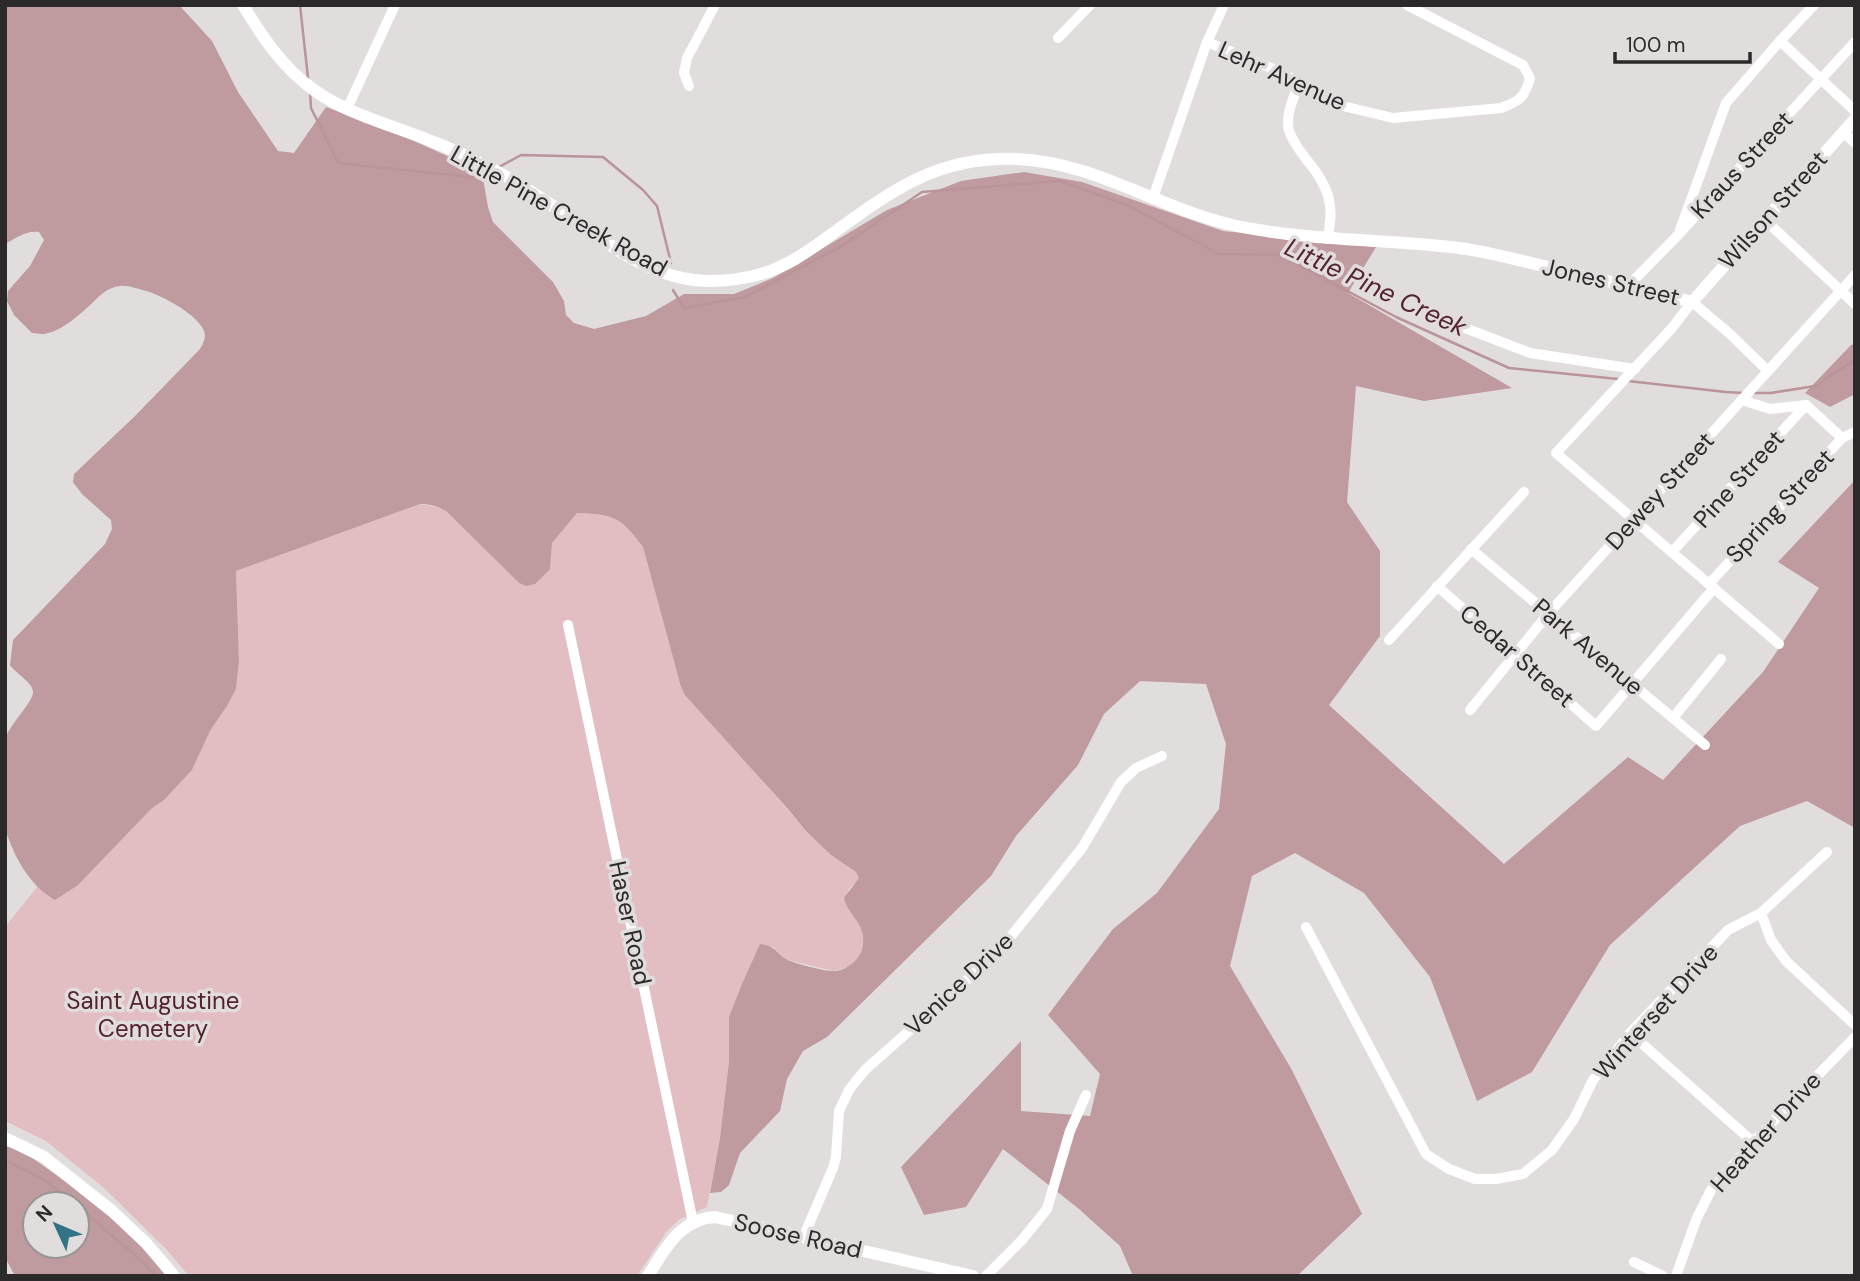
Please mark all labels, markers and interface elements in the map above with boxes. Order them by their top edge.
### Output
scale bar [1615,21,1750,65]
text: 100 m [1626,31,1686,59]
street label: Lehr Avenue [1214,34,1351,117]
street label: Kraus Street [1684,104,1799,225]
street label: Little Pine Creek Road [445,138,673,283]
street label: Wilson Street [1711,144,1834,275]
water label: Little Pine Creek [1279,230,1473,344]
street label: Jones Street [1539,251,1683,312]
street label: Pine Street [1686,423,1791,534]
street label: Dewey Street [1598,425,1721,556]
street label: Spring Street [1719,442,1840,569]
street label: Park Avenue [1527,591,1650,702]
street label: Cedar Street [1453,597,1581,714]
street label: Haser Road [602,858,659,988]
street label: Venice Drive [898,925,1020,1042]
street label: Winterset Drive [1586,937,1725,1086]
park label: Saint Augustine Cemetery [67,985,239,1044]
street label: Heather Drive [1703,1065,1828,1198]
north arrow [21,1190,91,1260]
text: N [30,1200,58,1227]
street label: Soose Road [731,1206,865,1265]

